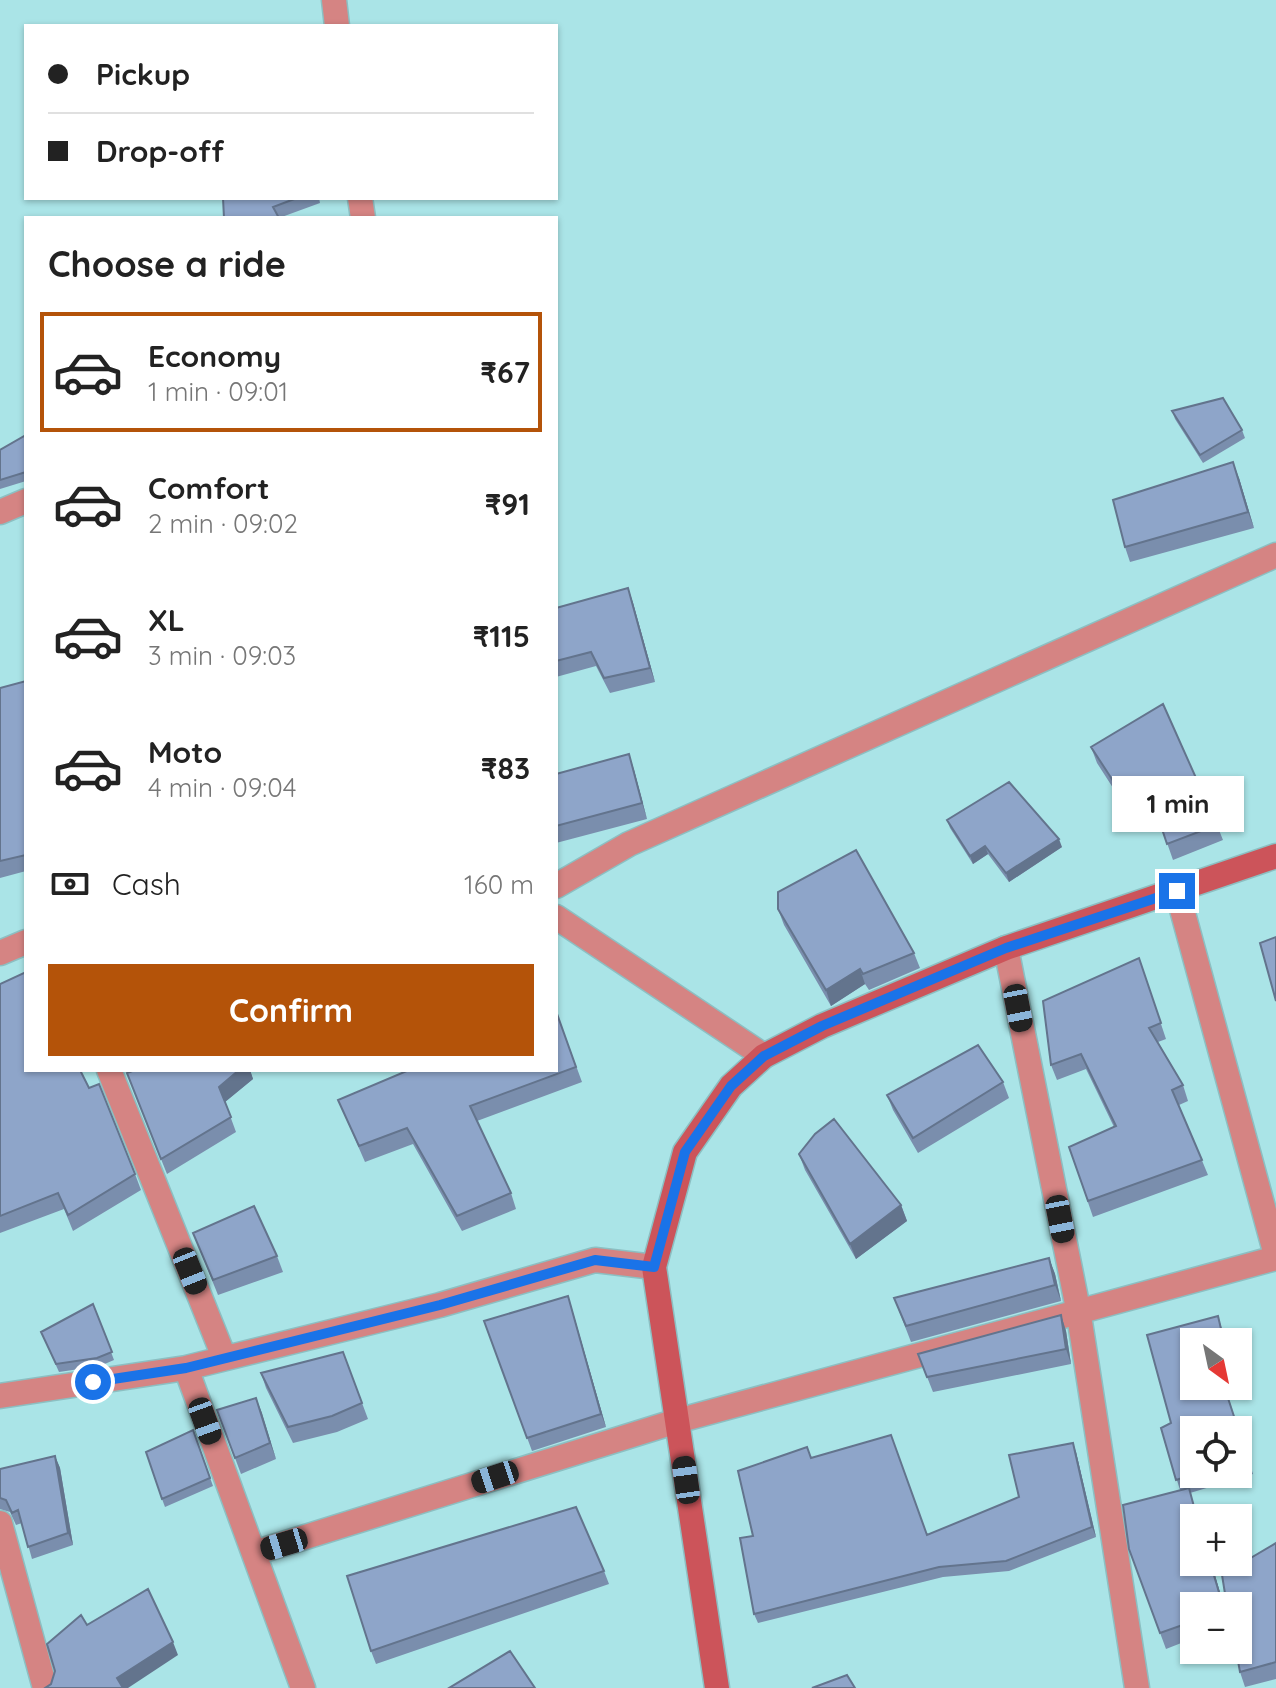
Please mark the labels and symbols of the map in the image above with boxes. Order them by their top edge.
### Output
callout: 1 min [1111,775,1243,831]
route end [1159,873,1195,909]
car [1002,982,1034,1034]
car [1044,1193,1076,1245]
car [170,1244,210,1298]
north arrow [1180,1328,1252,1400]
route start [75,1364,111,1400]
car [186,1394,224,1448]
car [671,1455,701,1505]
car [468,1458,522,1496]
car [258,1526,310,1562]

